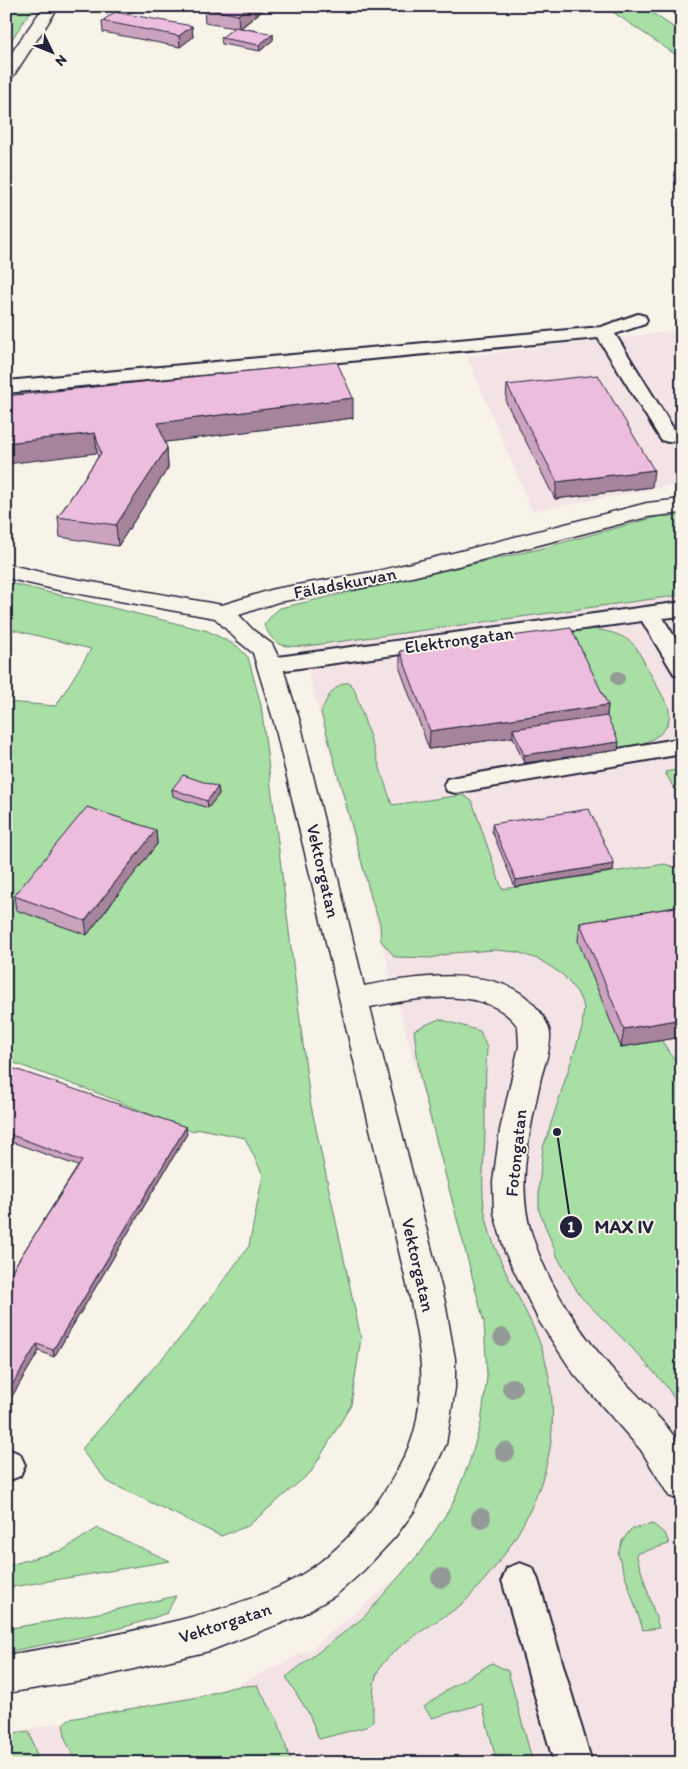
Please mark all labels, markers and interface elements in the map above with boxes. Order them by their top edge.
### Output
north arrow [28,28,78,78]
text: N [52,51,71,70]
street label: Fäladskurvan [292,562,398,604]
street label: Elektrongatan [403,621,515,659]
street label: Vektorgatan [302,822,344,920]
street label: Fotongatan [500,1108,532,1198]
callout: MAX IV [558,1210,664,1244]
text: MAX IV [594,1215,654,1238]
street label: Vektorgatan [397,1216,439,1314]
text: 1 [568,1218,575,1236]
street label: Vektorgatan [176,1598,274,1648]

